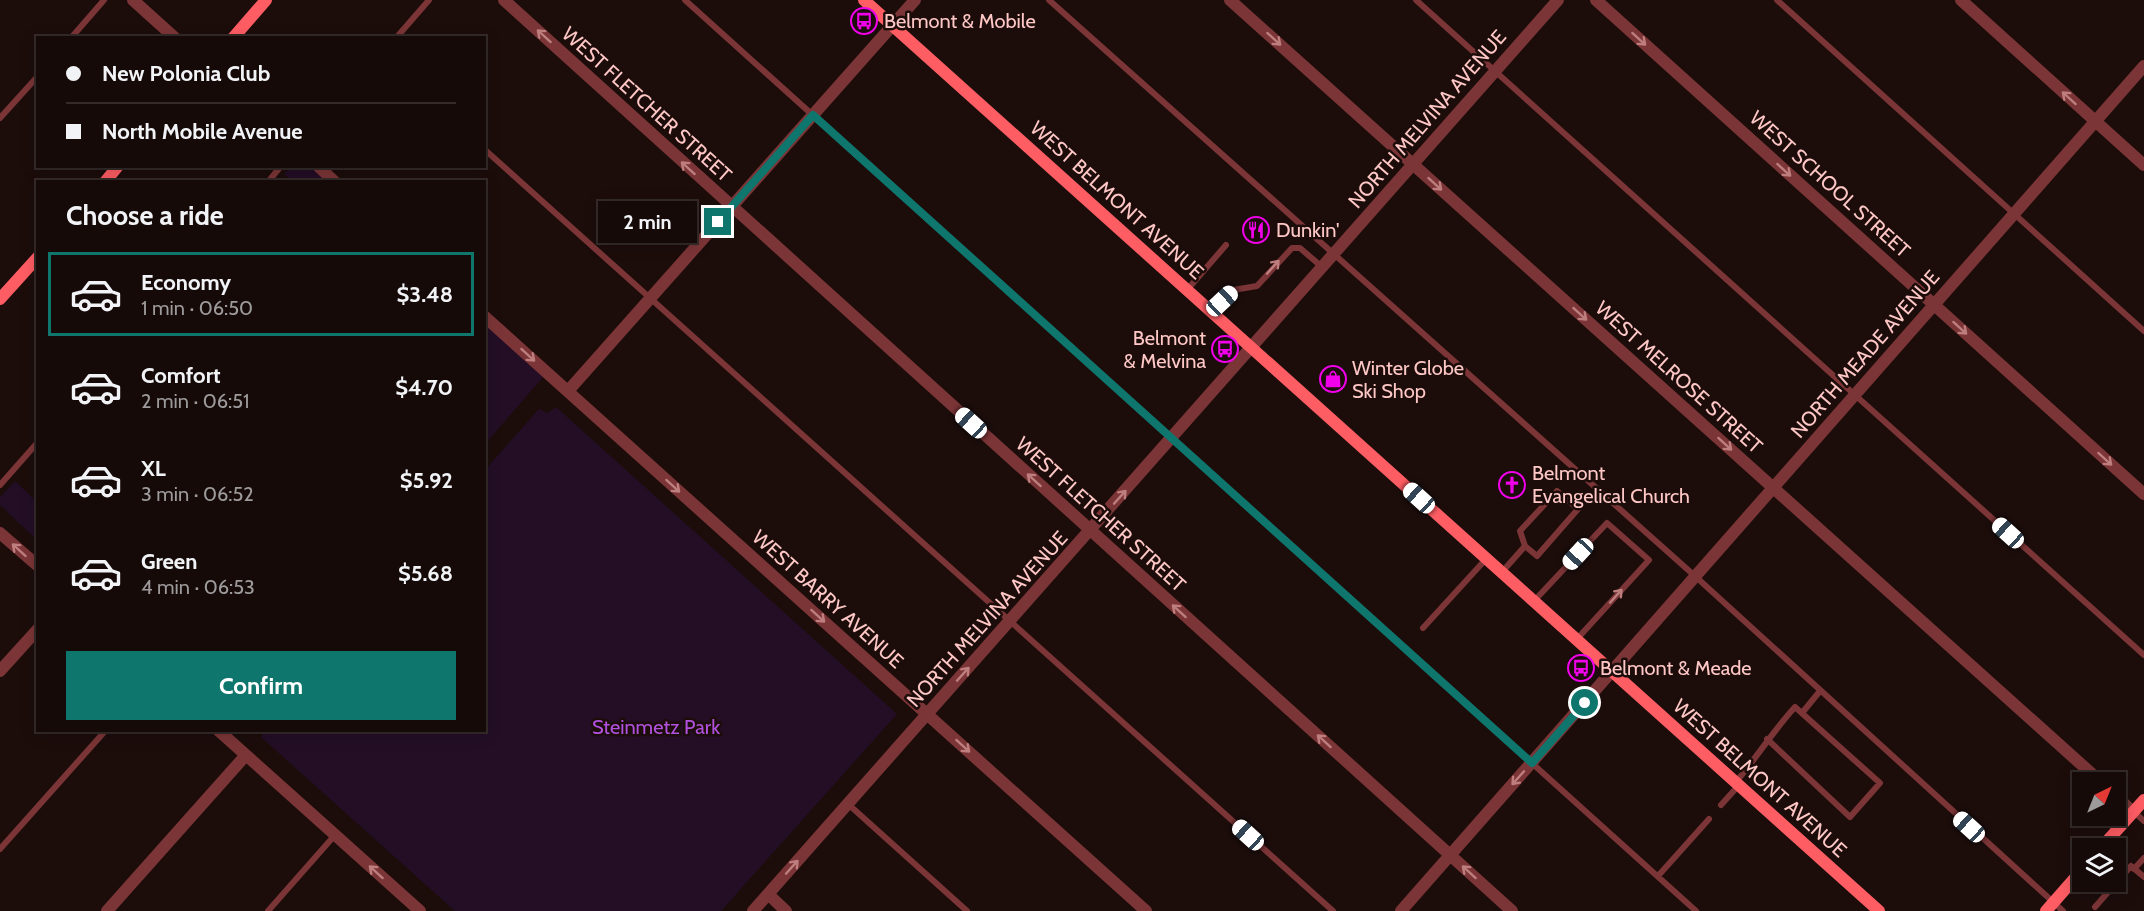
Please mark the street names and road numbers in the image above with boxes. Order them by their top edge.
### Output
street label: WEST FLETCHER STREET [557,22,737,187]
street label: NORTH MELVINA AVENUE [1343,25,1511,213]
street label: WEST SCHOOL STREET [1745,106,1915,263]
street label: WEST BELMONT AVENUE [1025,116,1209,284]
street label: NORTH MEADE AVENUE [1786,265,1944,443]
street label: WEST MELROSE STREET [1591,296,1768,458]
street label: WEST FLETCHER STREET [1011,432,1191,597]
street label: WEST BARRY AVENUE [747,525,909,673]
street label: NORTH MELVINA AVENUE [902,526,1072,712]
street label: WEST BELMONT AVENUE [1668,694,1852,862]

